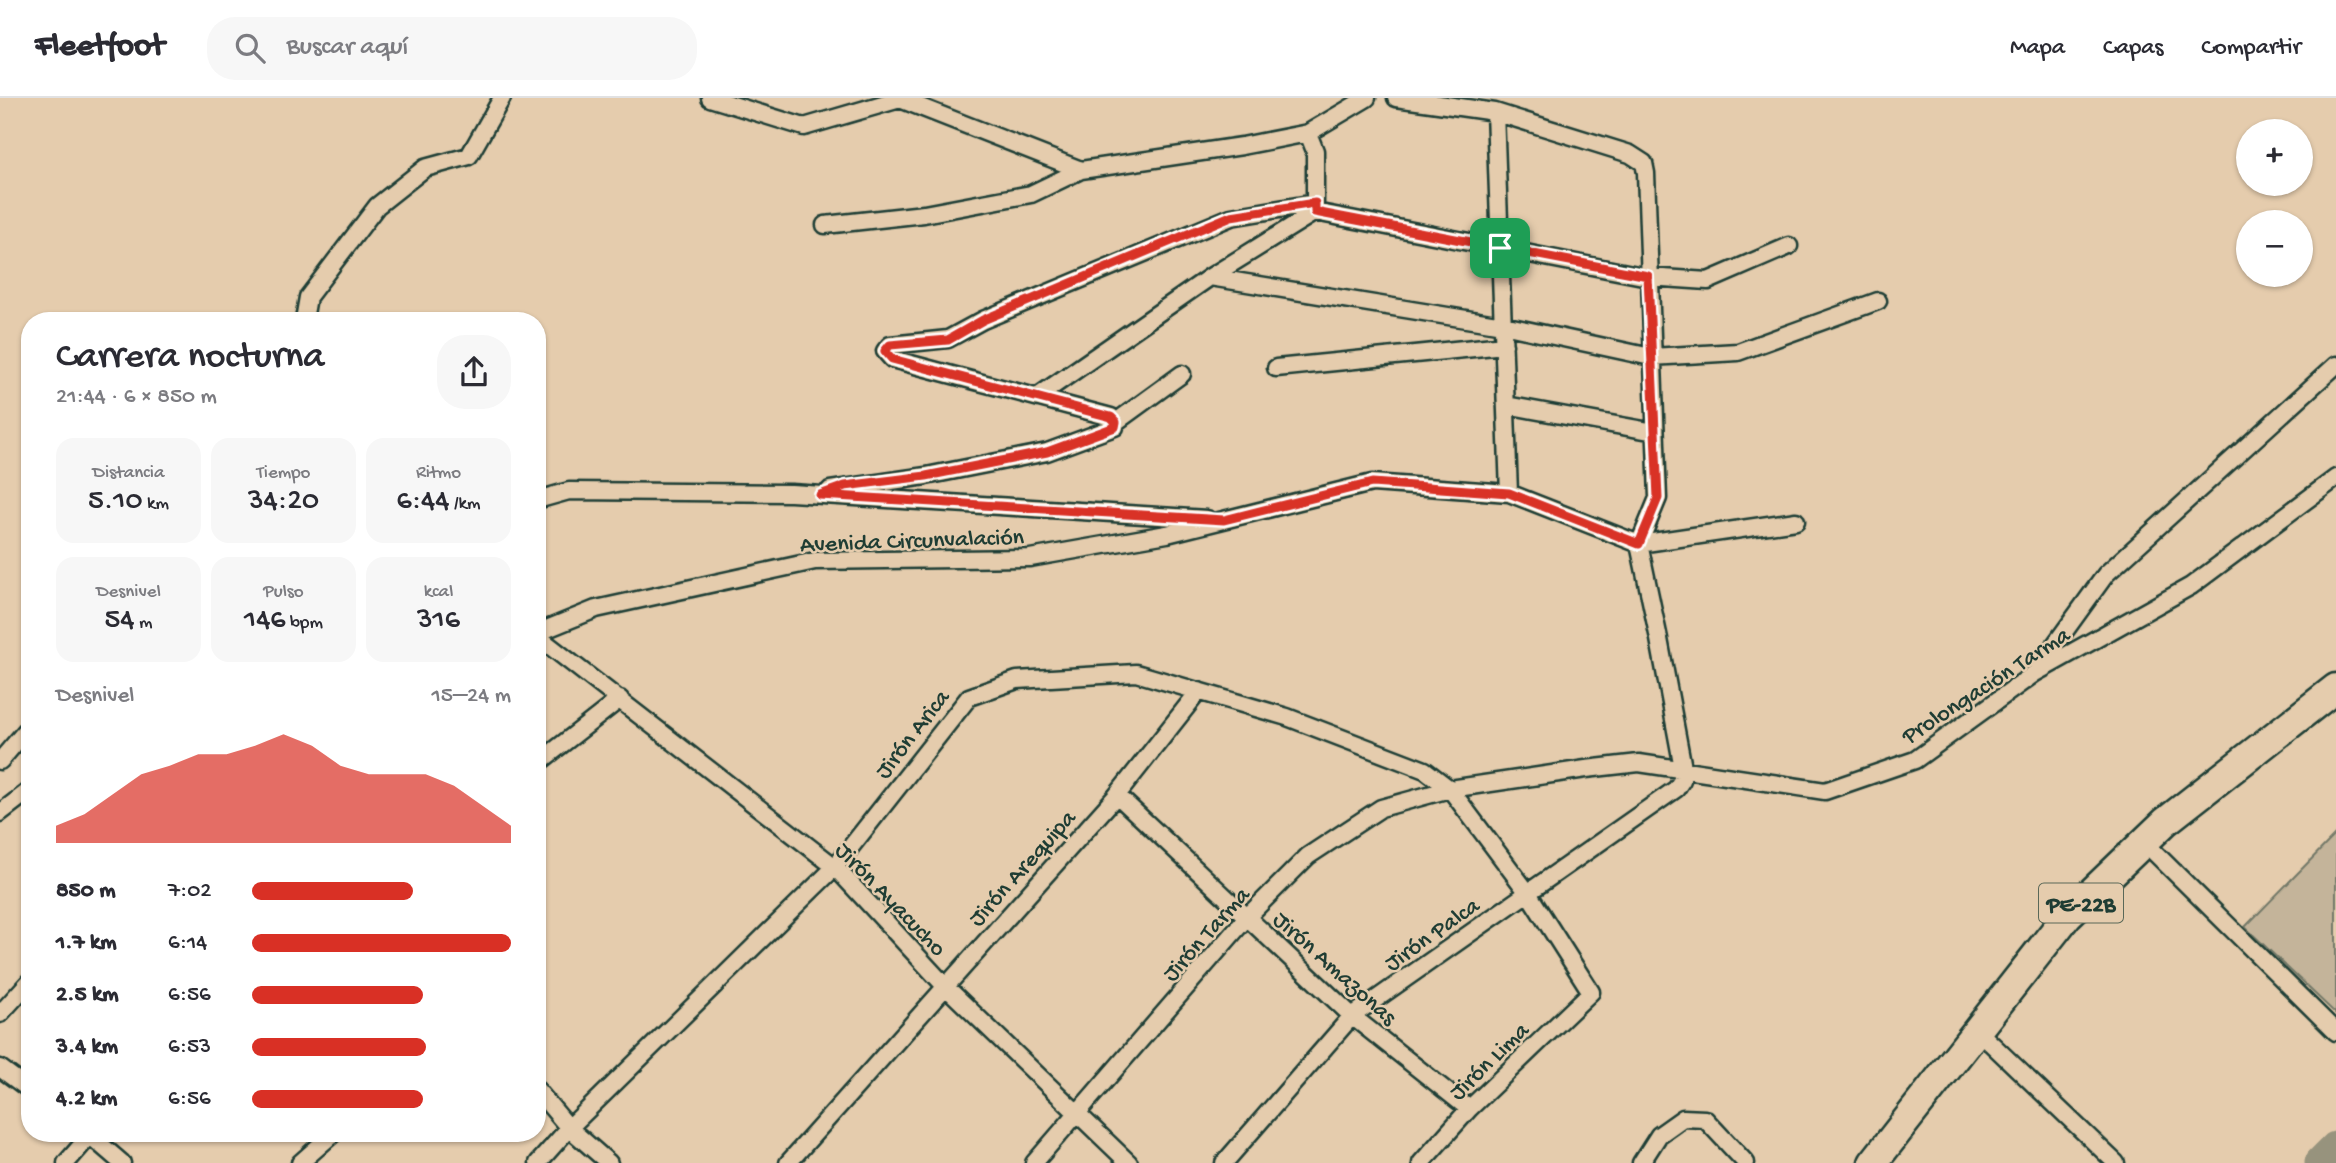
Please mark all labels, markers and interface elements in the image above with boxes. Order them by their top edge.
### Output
search box [207,17,697,80]
text: Fleetfoot [35,29,165,67]
icon: search [231,29,269,67]
text: Buscar aquí [287,33,408,64]
text: Mapa [2010,34,2065,63]
text: Capas [2103,34,2163,63]
text: Compartir [2201,34,2301,63]
map controls [2236,119,2313,287]
button: + [2236,119,2313,196]
button: − [2236,210,2313,287]
pin [1470,218,1530,278]
icon: arrive [1481,229,1519,267]
button: share [437,335,511,409]
text: Carrera nocturna [56,336,324,380]
text: 21:44 · 6 × 850 m [56,384,217,411]
text: Distancia [93,462,164,485]
text: Tiempo [257,462,310,485]
text: Ritmo [416,462,461,485]
text: 5.10 [88,485,142,520]
text: 34:20 [248,485,319,520]
text: 6:44 [396,485,449,520]
text: km [142,493,169,516]
text: /km [449,493,481,516]
street label: Avenida Circunvalación [800,524,1025,561]
text: Desnivel [96,581,161,604]
text: Pulso [263,581,304,604]
text: kcal [424,581,453,604]
text: 54 [105,604,134,639]
text: 146 [244,604,286,639]
text: 316 [417,604,460,639]
text: m [134,612,152,635]
text: bpm [286,612,323,635]
street label: Prolongación Tarma [1897,621,2077,753]
text: Desnivel [56,683,134,710]
text: 15–24 m [432,683,511,710]
street label: Jirón Arica [870,684,958,786]
street label: Jirón Arequipa [964,805,1084,934]
street label: Jirón Ayacucho [828,837,951,964]
text: 850 m [56,878,116,905]
text: 7:02 [168,878,212,905]
street label: Jirón Tarma [1158,882,1258,989]
road number: PE-22B [2039,884,2123,922]
street label: Jirón Palca [1380,892,1487,979]
street label: Jirón Amazonas [1266,906,1403,1034]
text: 1.7 km [56,930,117,957]
text: 6:14 [168,930,207,957]
text: 2.5 km [56,982,119,1009]
text: 6:56 [168,982,211,1009]
street label: Jirón Lima [1444,1017,1537,1108]
text: 3.4 km [56,1034,118,1061]
text: 6:53 [168,1034,211,1061]
text: 4.2 km [56,1086,117,1113]
text: 6:56 [168,1086,211,1113]

